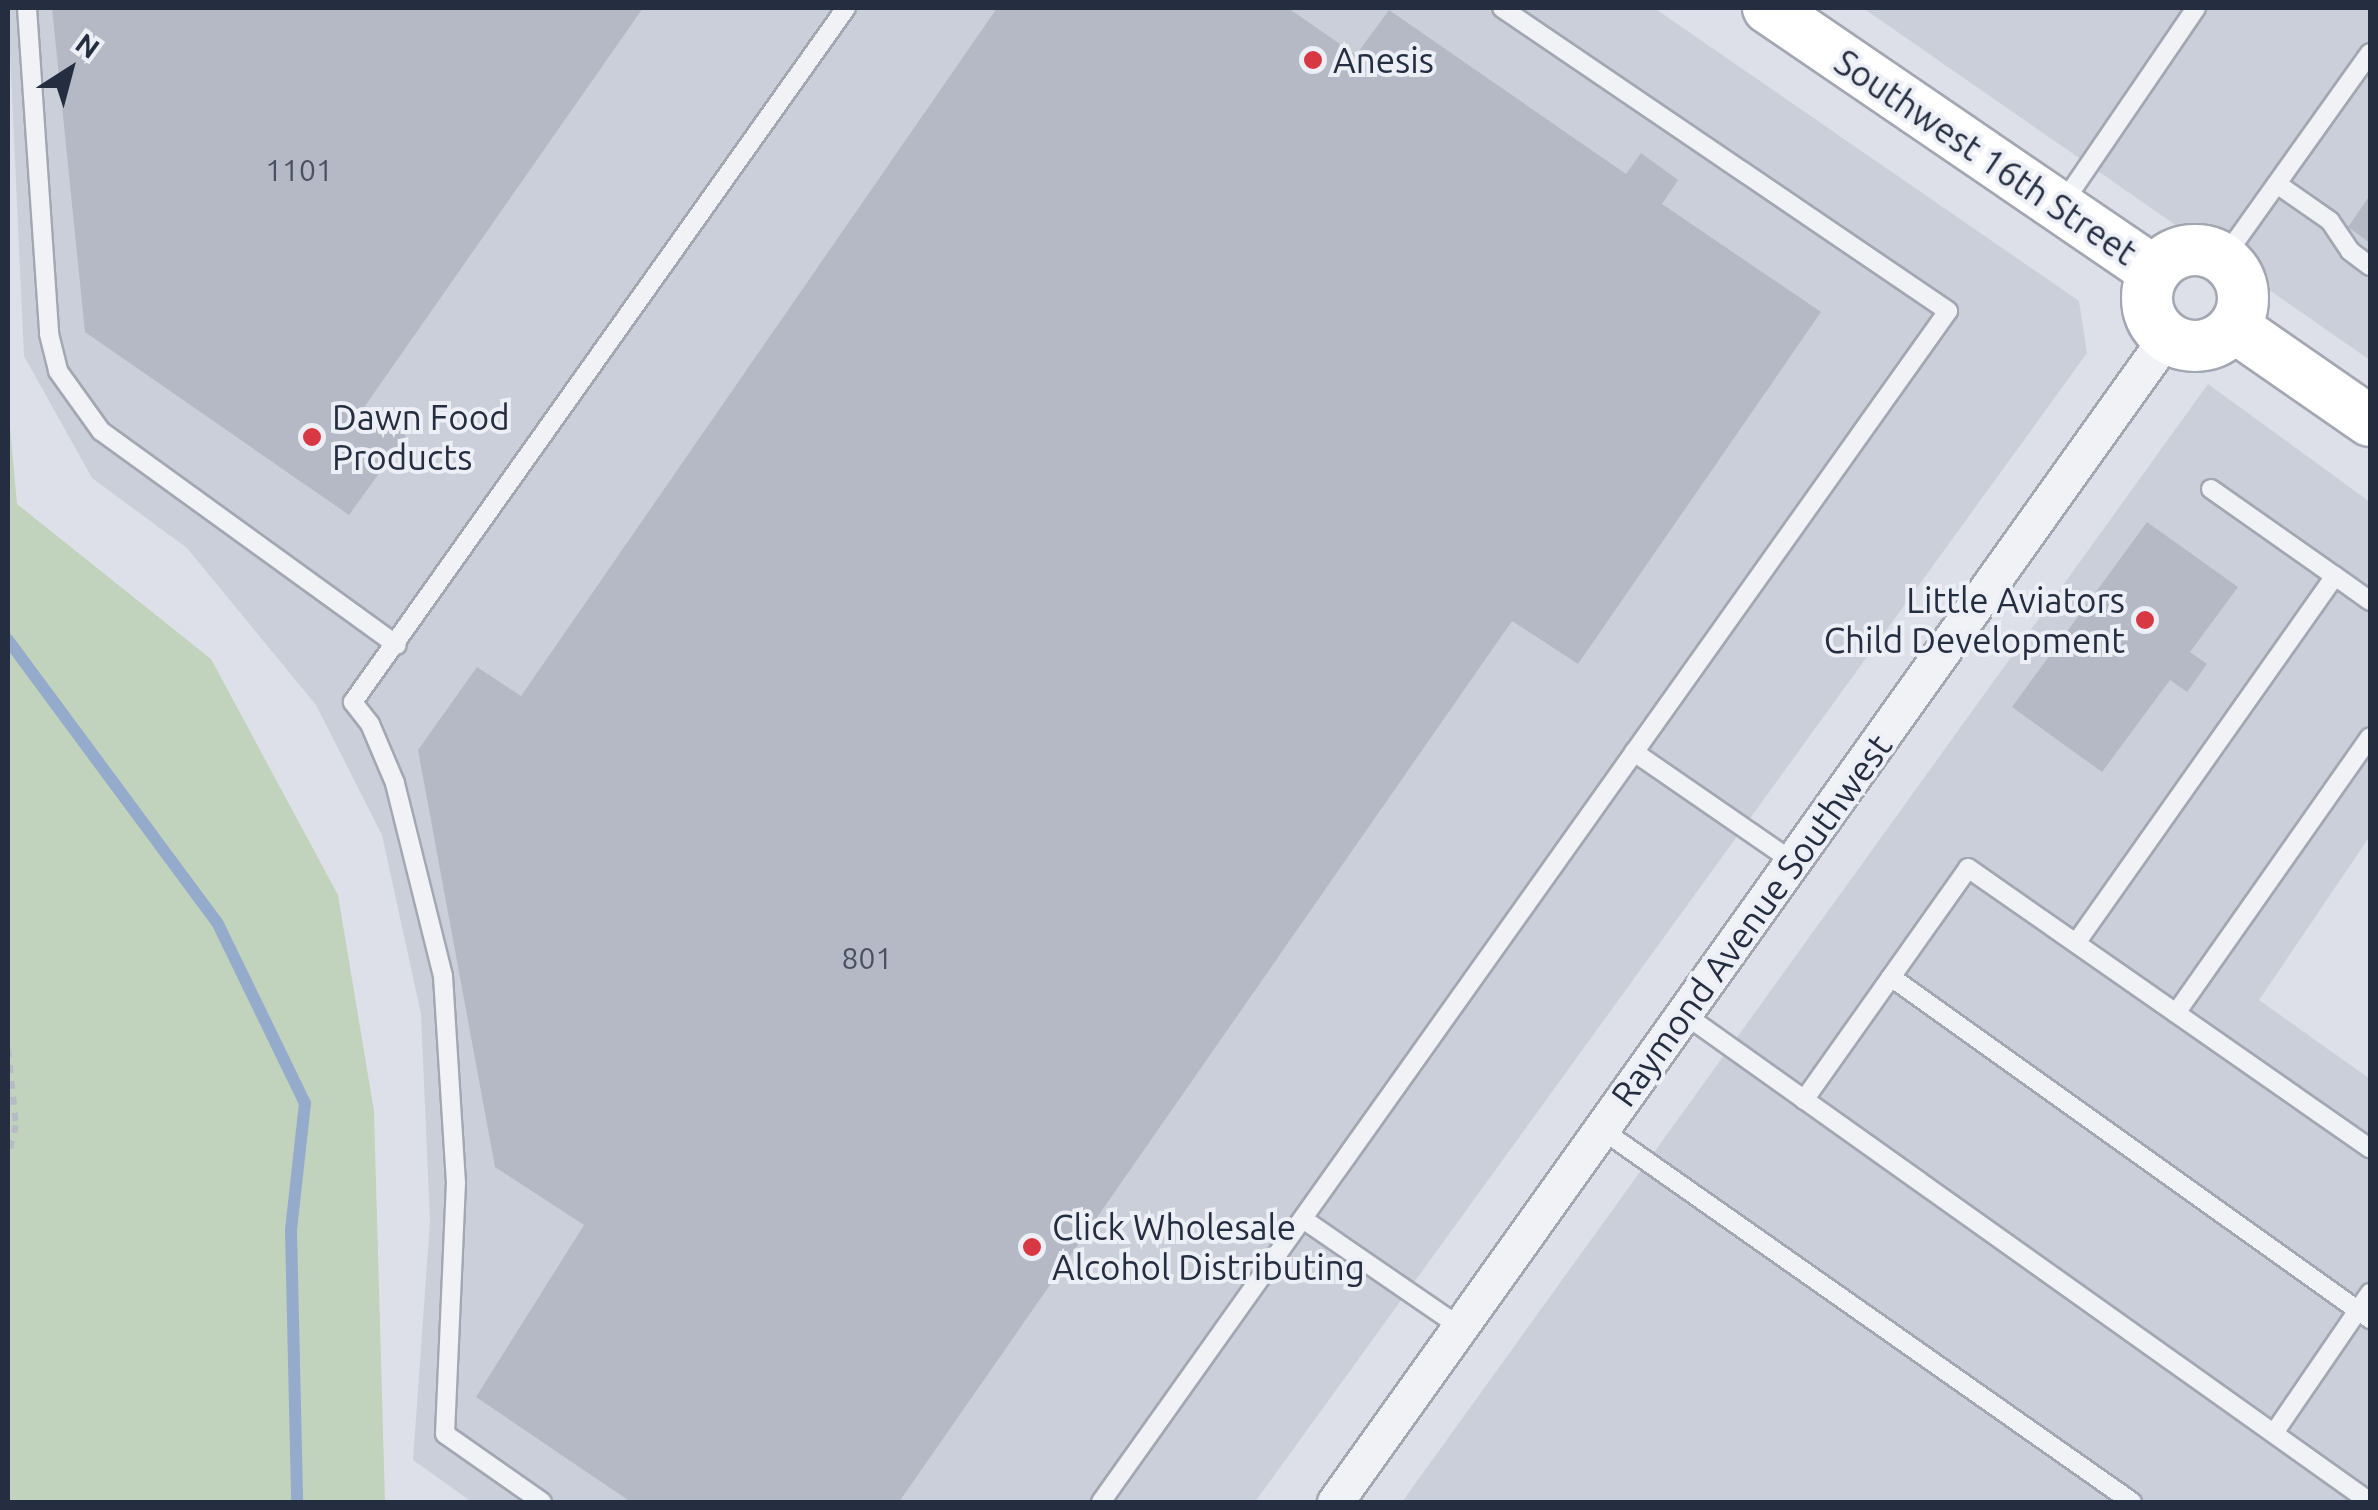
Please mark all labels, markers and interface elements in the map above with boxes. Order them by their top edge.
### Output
north arrow [20,20,120,120]
text: N [70,27,105,64]
place label: Anesis [1333,39,1434,81]
street label: Southwest 16th Street [1827,40,2145,274]
marker: Anesis [1302,49,1324,71]
house number: 1101 [265,152,333,188]
place label: Dawn Food Products [332,396,510,478]
marker: Dawn Food Products [301,426,323,448]
place label: Little Aviators Child Development [1824,579,2125,661]
marker: Little Aviators Child Development [2134,609,2156,631]
street label: Raymond Avenue Southwest [1602,726,1900,1114]
house number: 801 [842,940,892,976]
place label: Click Wholesale Alcohol Distributing [1052,1206,1365,1288]
marker: Click Wholesale Alcohol Distributing [1021,1236,1043,1258]

